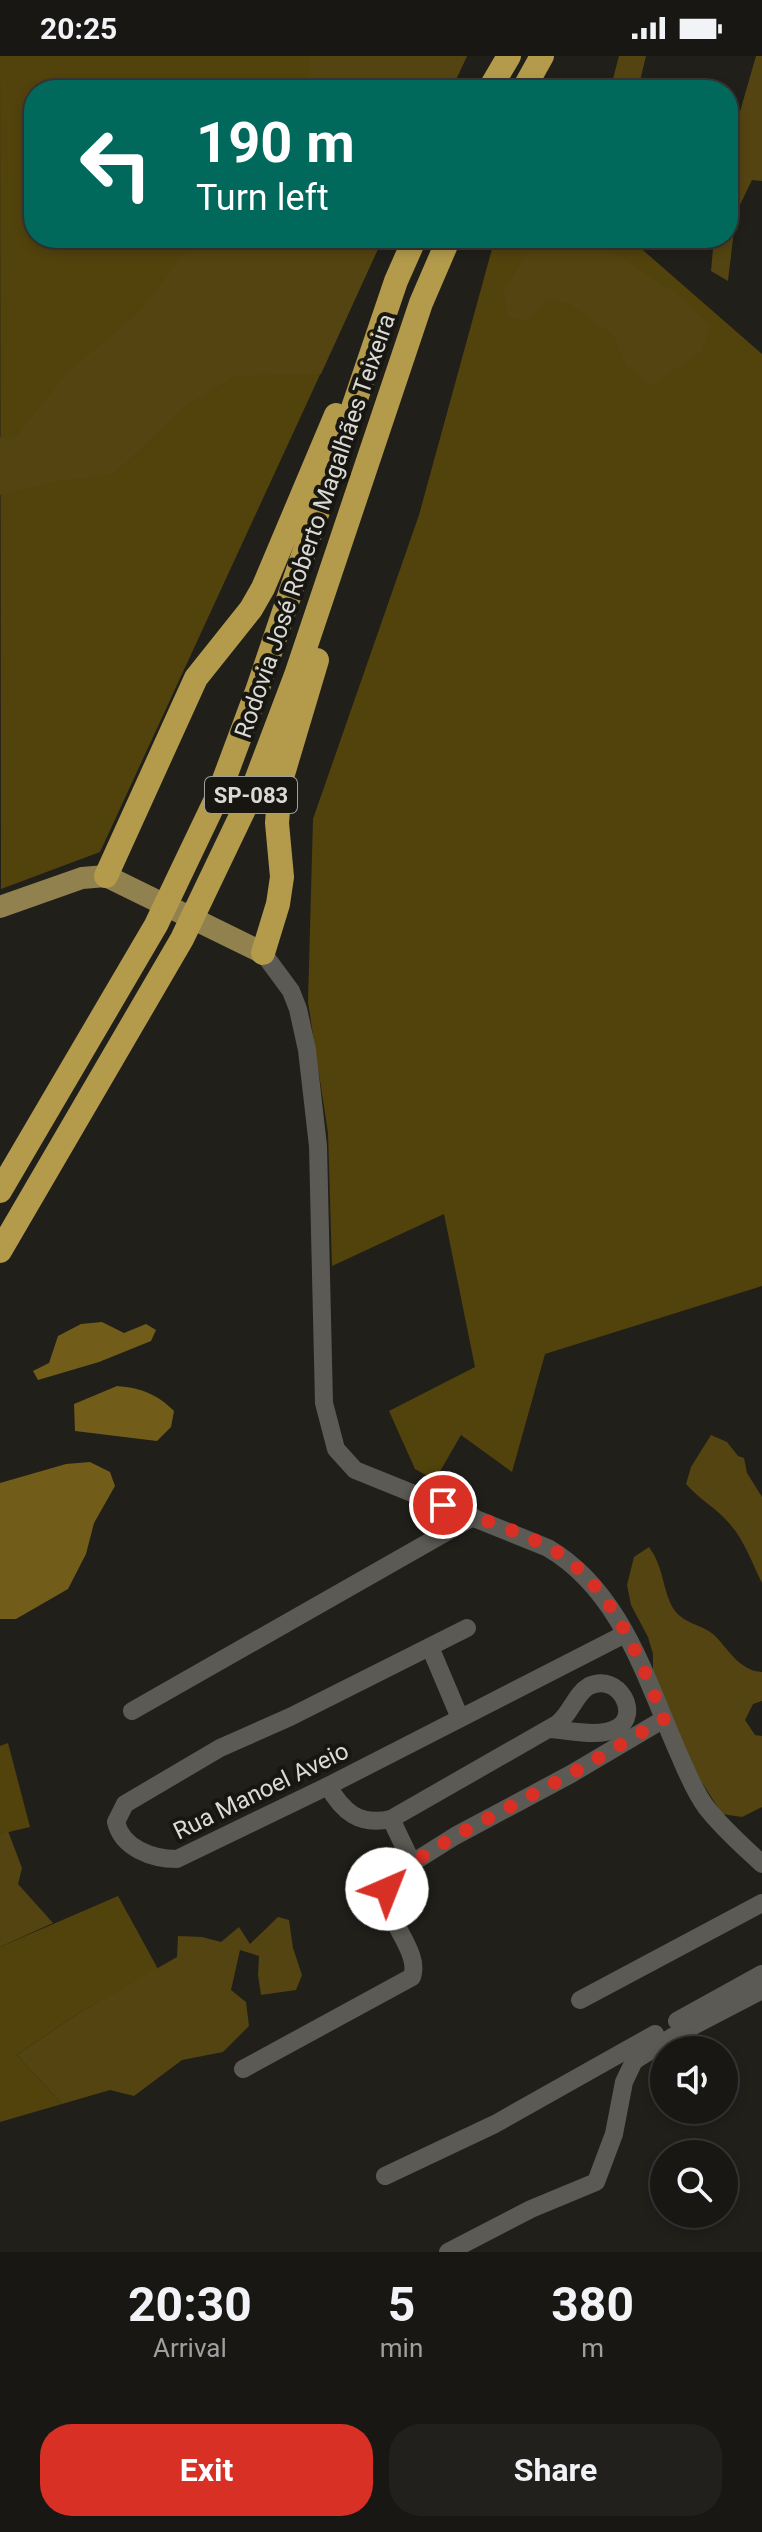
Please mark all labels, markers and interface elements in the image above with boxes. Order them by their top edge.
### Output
text: 20:25 [40,11,117,46]
text: 190 m [196,110,355,176]
icon: left [64,112,168,216]
text: Turn left [196,177,329,219]
street label: Rodovia José Roberto Magalhães Teixeira [229,310,401,742]
road number: SP-083 [205,777,297,813]
pin [409,1471,477,1539]
icon: arrive [421,1483,465,1527]
street label: Rua Manoel Aveio [169,1736,353,1846]
position arrow [345,1847,429,1931]
map controls [650,2036,738,2228]
button: sound [650,2036,738,2124]
button: search [650,2140,738,2228]
text: 20:30 [128,2276,252,2333]
text: 5 [388,2276,415,2333]
text: 380 [551,2276,634,2333]
text: Arrival [153,2333,227,2363]
text: min [380,2333,423,2363]
text: m [581,2333,604,2363]
button: Exit [40,2424,373,2516]
button: Share [389,2424,722,2516]

